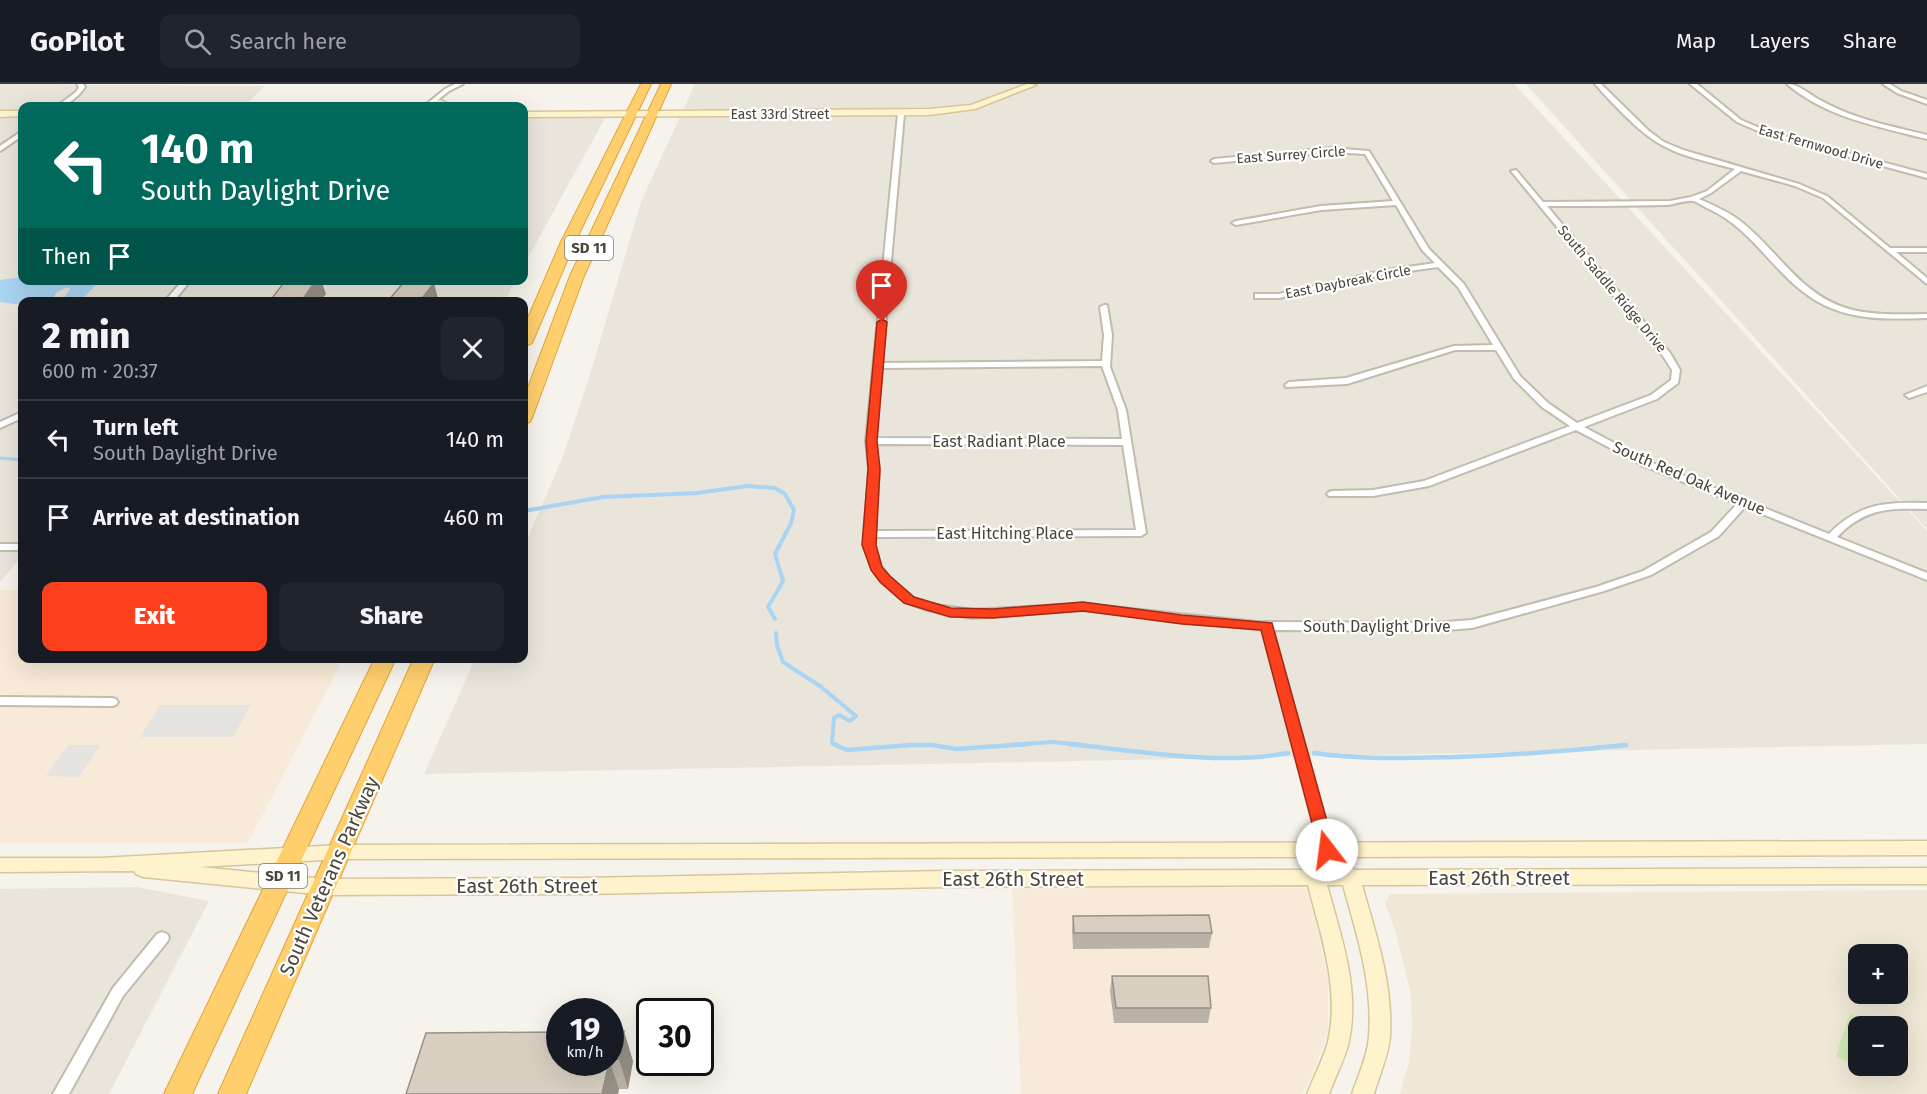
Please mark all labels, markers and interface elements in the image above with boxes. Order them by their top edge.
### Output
search box [160,14,580,68]
text: GoPilot [30,25,124,58]
icon: search [181,25,214,58]
text: Search here [229,28,347,55]
text: Map [1676,28,1716,54]
text: Layers [1749,28,1810,54]
text: Share [1843,28,1897,54]
street label: East 33rd Street [730,106,831,123]
street label: East Fernwood Drive [1757,121,1885,173]
text: 140 m [141,124,254,174]
icon: left [42,126,120,204]
street label: East Surrey Circle [1236,143,1346,167]
text: South Daylight Drive [141,175,390,207]
street label: South Saddle Ridge Drive [1554,222,1670,356]
road number: SD 11 [565,236,613,260]
icon: arrive [103,240,136,273]
text: Then [42,243,91,270]
pin [856,260,907,322]
street label: East Daybreak Circle [1284,261,1412,303]
icon: arrive [865,269,898,302]
text: 2 min [42,314,130,358]
button: close [441,317,504,380]
text: 600 m · 20:37 [42,359,158,383]
text: Turn left [93,414,178,441]
icon: left [42,423,75,456]
text: 140 m [446,426,504,453]
street label: East Radiant Place [932,432,1066,451]
street label: South Red Oak Avenue [1610,437,1768,519]
text: South Daylight Drive [93,441,278,465]
icon: arrive [42,501,75,534]
text: Arrive at destination [93,504,300,531]
text: 460 m [444,504,504,531]
street label: East Hitching Place [936,524,1074,543]
button: Exit [42,582,267,651]
button: Share [279,582,504,651]
street label: South Daylight Drive [1303,617,1451,636]
street label: South Veterans Parkway [274,772,384,980]
position arrow [1295,818,1359,882]
road number: SD 11 [259,864,307,888]
street label: East 26th Street [1428,866,1571,890]
street label: East 26th Street [942,867,1085,891]
street label: East 26th Street [456,874,599,898]
map controls [1848,944,1908,1076]
button: + [1848,944,1908,1004]
speed limit sign: 30 [636,998,714,1076]
text: 19 [570,1012,600,1048]
button: − [1848,1016,1908,1076]
text: km/h [566,1043,604,1061]

